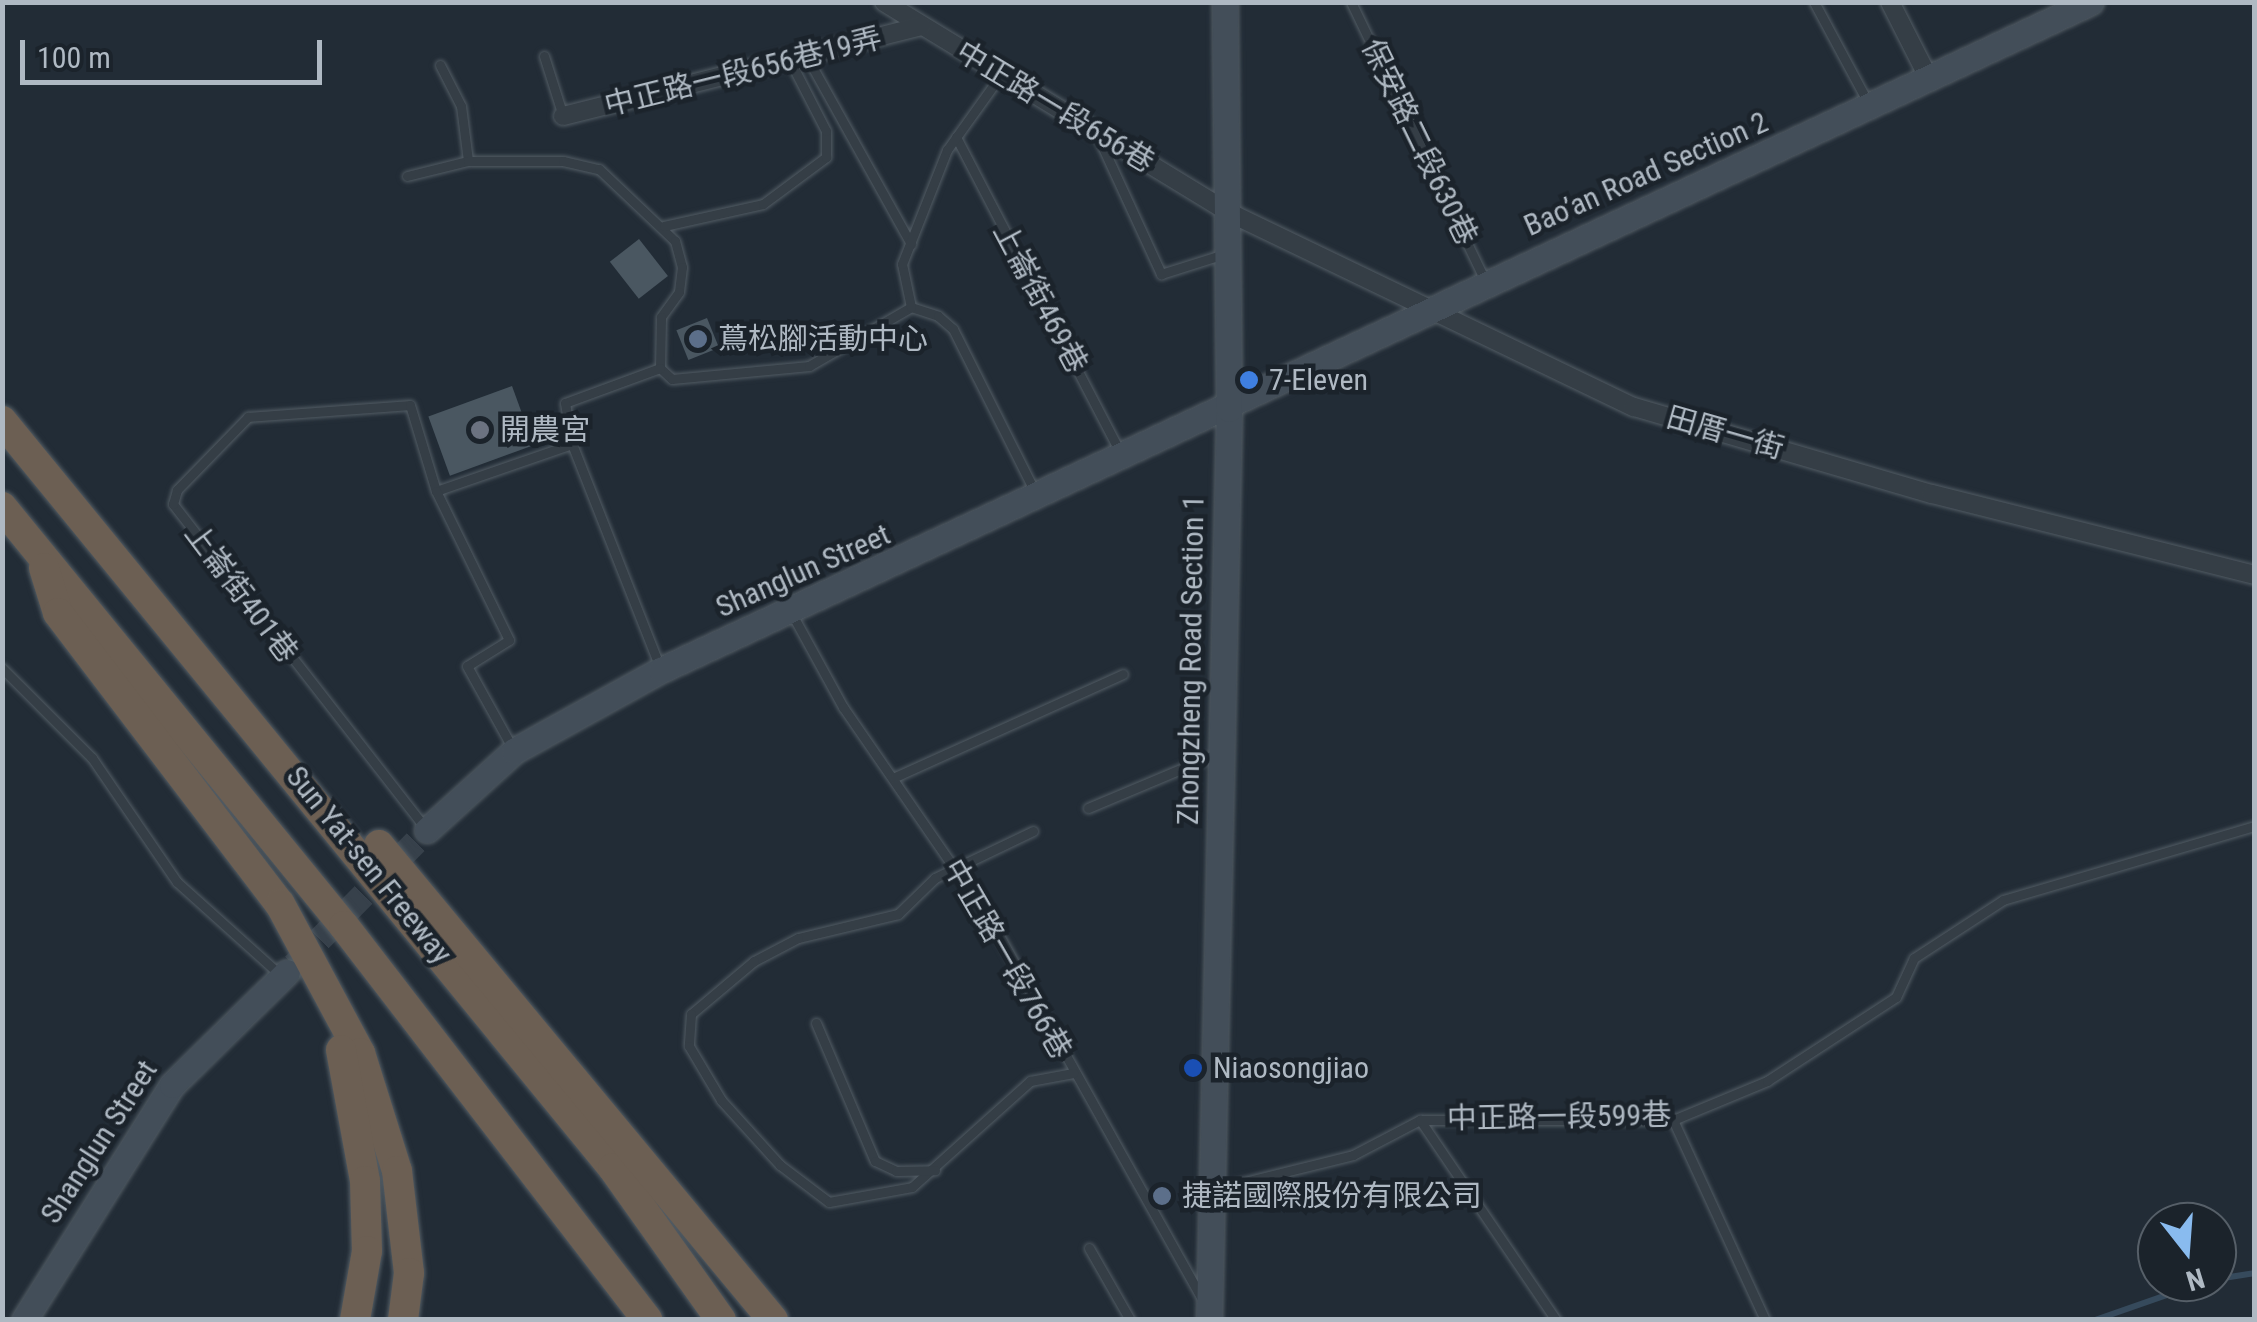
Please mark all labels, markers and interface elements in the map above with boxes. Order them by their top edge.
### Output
scale bar [25,20,328,82]
street label: 中正路一段656巷19弄 [601,20,885,124]
street label: 保安路二段630巷 [1354,33,1484,251]
street label: 中正路一段656巷 [950,34,1160,180]
text: 100 m [37,40,111,75]
street label: Bao’an Road Section 2 [1518,104,1774,244]
street label: 上崙街469巷 [986,217,1094,379]
place label: 蔦松腳活動中心 [718,321,928,357]
marker: 蔦松腳活動中心 [687,328,709,350]
place label: 7-Eleven [1269,362,1368,398]
marker: 7-Eleven [1238,369,1260,391]
street label: 田厝一街 [1662,399,1788,467]
place label: 開農宮 [500,412,590,448]
marker: 開農宮 [469,419,491,441]
street label: Zhongzheng Road Section 1 [1170,495,1212,825]
street label: 上崙街401巷 [177,517,305,669]
street label: Shanglun Street [710,517,896,625]
street label: Sun Yat-sen Freeway [278,759,460,971]
street label: 中正路一段766巷 [935,853,1079,1065]
place label: Niaosongjiao [1213,1050,1369,1086]
street label: Shanglun Street [33,1054,165,1230]
marker: Niaosongjiao [1182,1057,1204,1079]
street label: 中正路一段599巷 [1446,1097,1672,1137]
place label: 捷諾國際股份有限公司 [1182,1178,1482,1214]
marker: 捷諾國際股份有限公司 [1151,1185,1173,1207]
north arrow [2137,1202,2237,1302]
text: N [2182,1261,2208,1298]

